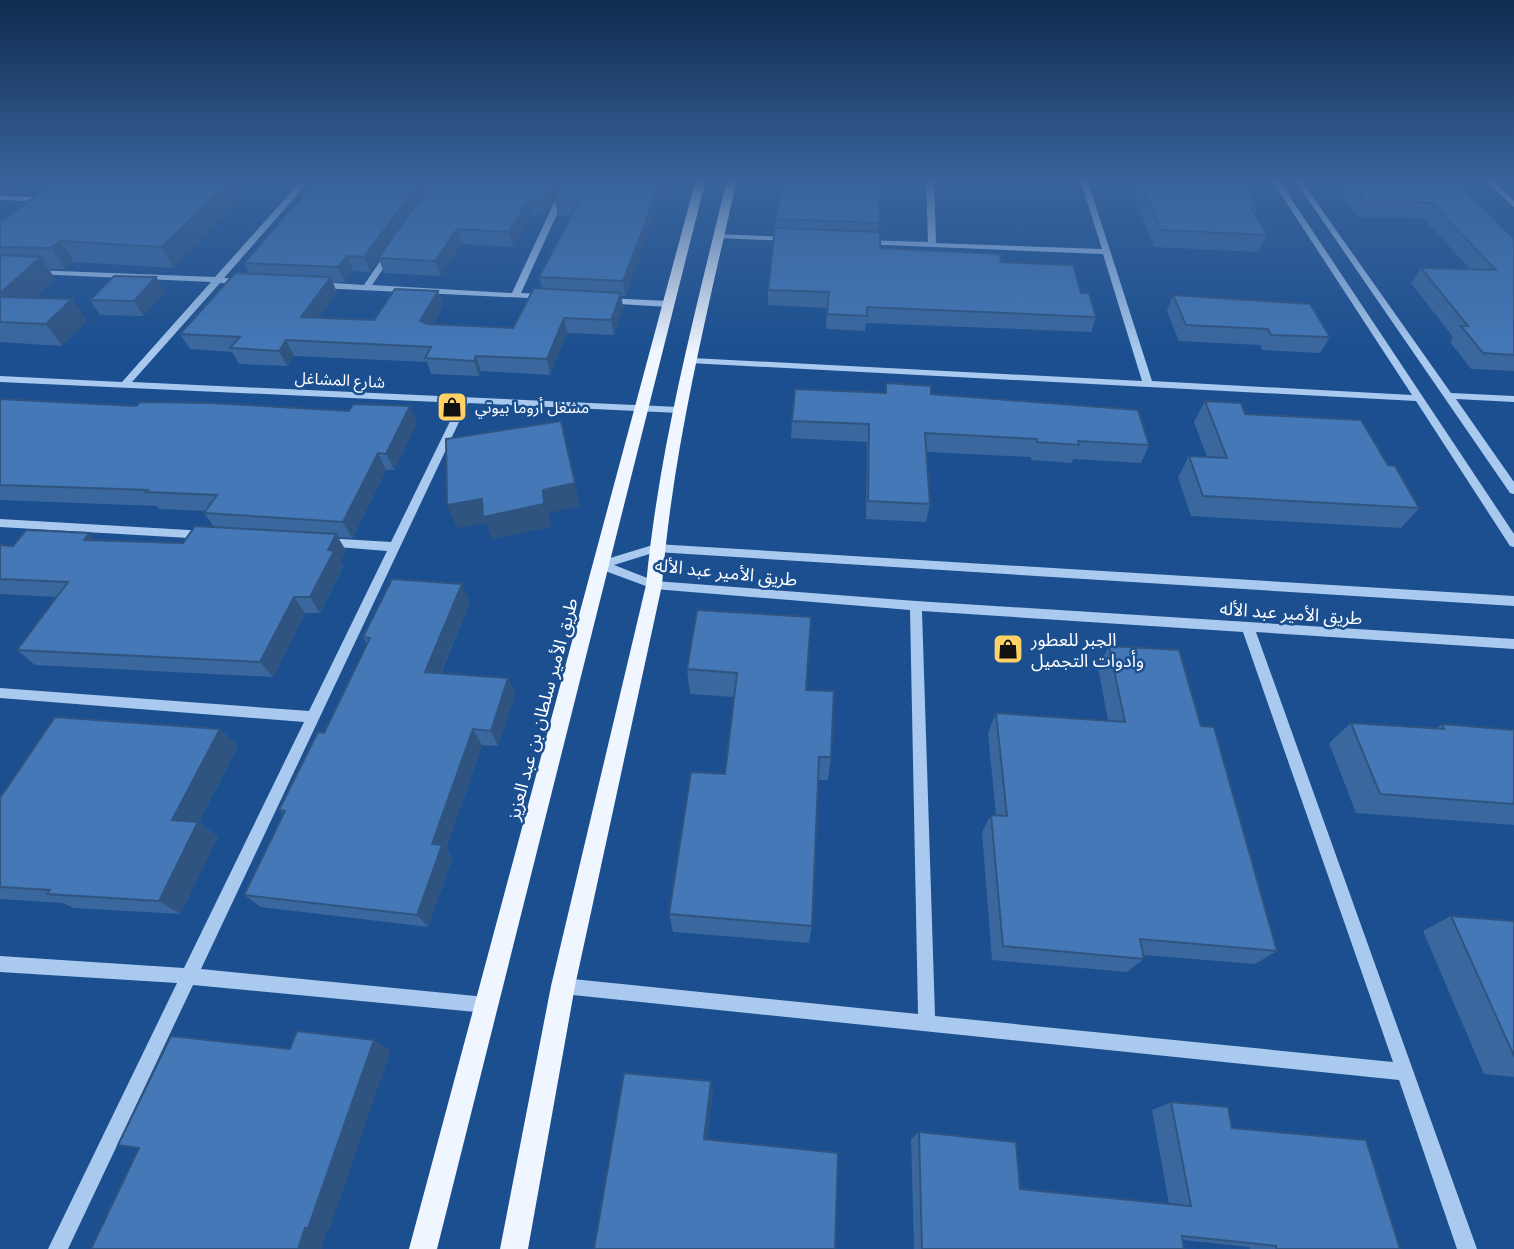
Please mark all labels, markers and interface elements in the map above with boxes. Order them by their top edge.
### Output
street label: شارع المشاغل [294,368,386,395]
shop icon: مشغل أروما بيوتي [435,390,469,424]
place label: مشغل أروما بيوتي [475,397,589,419]
street label: طريق الأمير عبد الأله [654,554,798,591]
street label: طريق الأمير سلطان بن عبد العزيز [502,596,583,824]
street label: طريق الأمير عبد الأله [1219,598,1363,629]
place label: الجبر للعطور وأدوات التجميل [1030,629,1144,672]
shop icon: الجبر للعطور وأدوات التجميل [991,632,1025,666]

